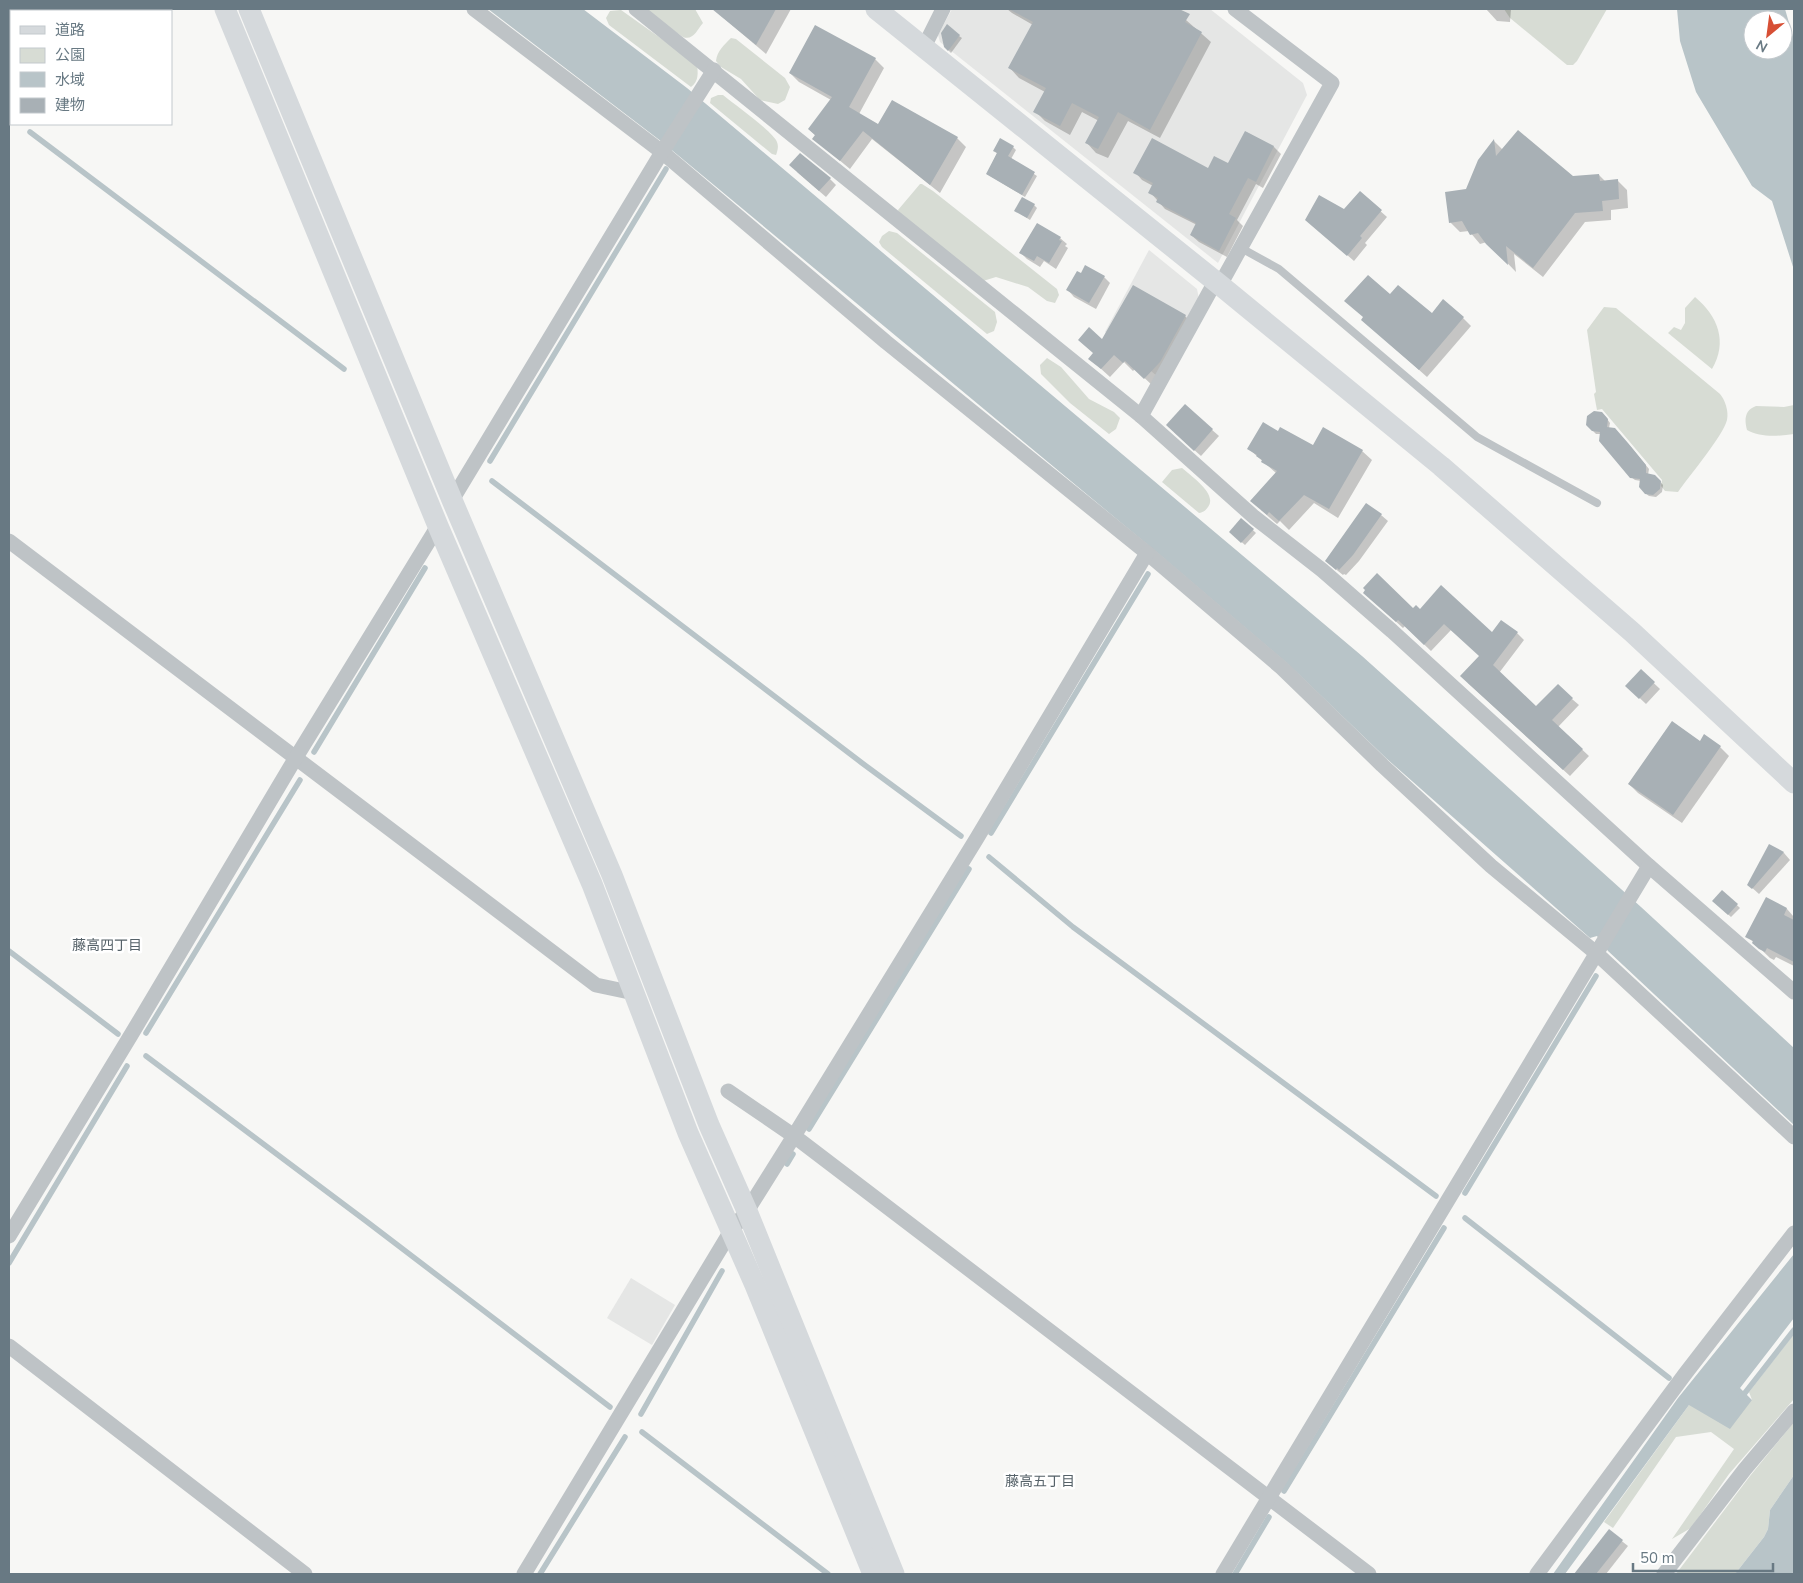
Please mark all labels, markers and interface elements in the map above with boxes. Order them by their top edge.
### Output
legend [10,10,172,125]
north arrow [1743,10,1793,60]
text: 道路 [55,20,85,40]
text: N [1753,35,1771,57]
text: 公園 [55,45,85,65]
text: 水域 [55,70,85,90]
text: 建物 [55,95,85,115]
district label: 藤高四丁目 [72,936,142,955]
district label: 藤高五丁目 [1005,1472,1075,1491]
scale bar [1633,1540,1773,1572]
text: 50 m [1640,1548,1675,1568]

